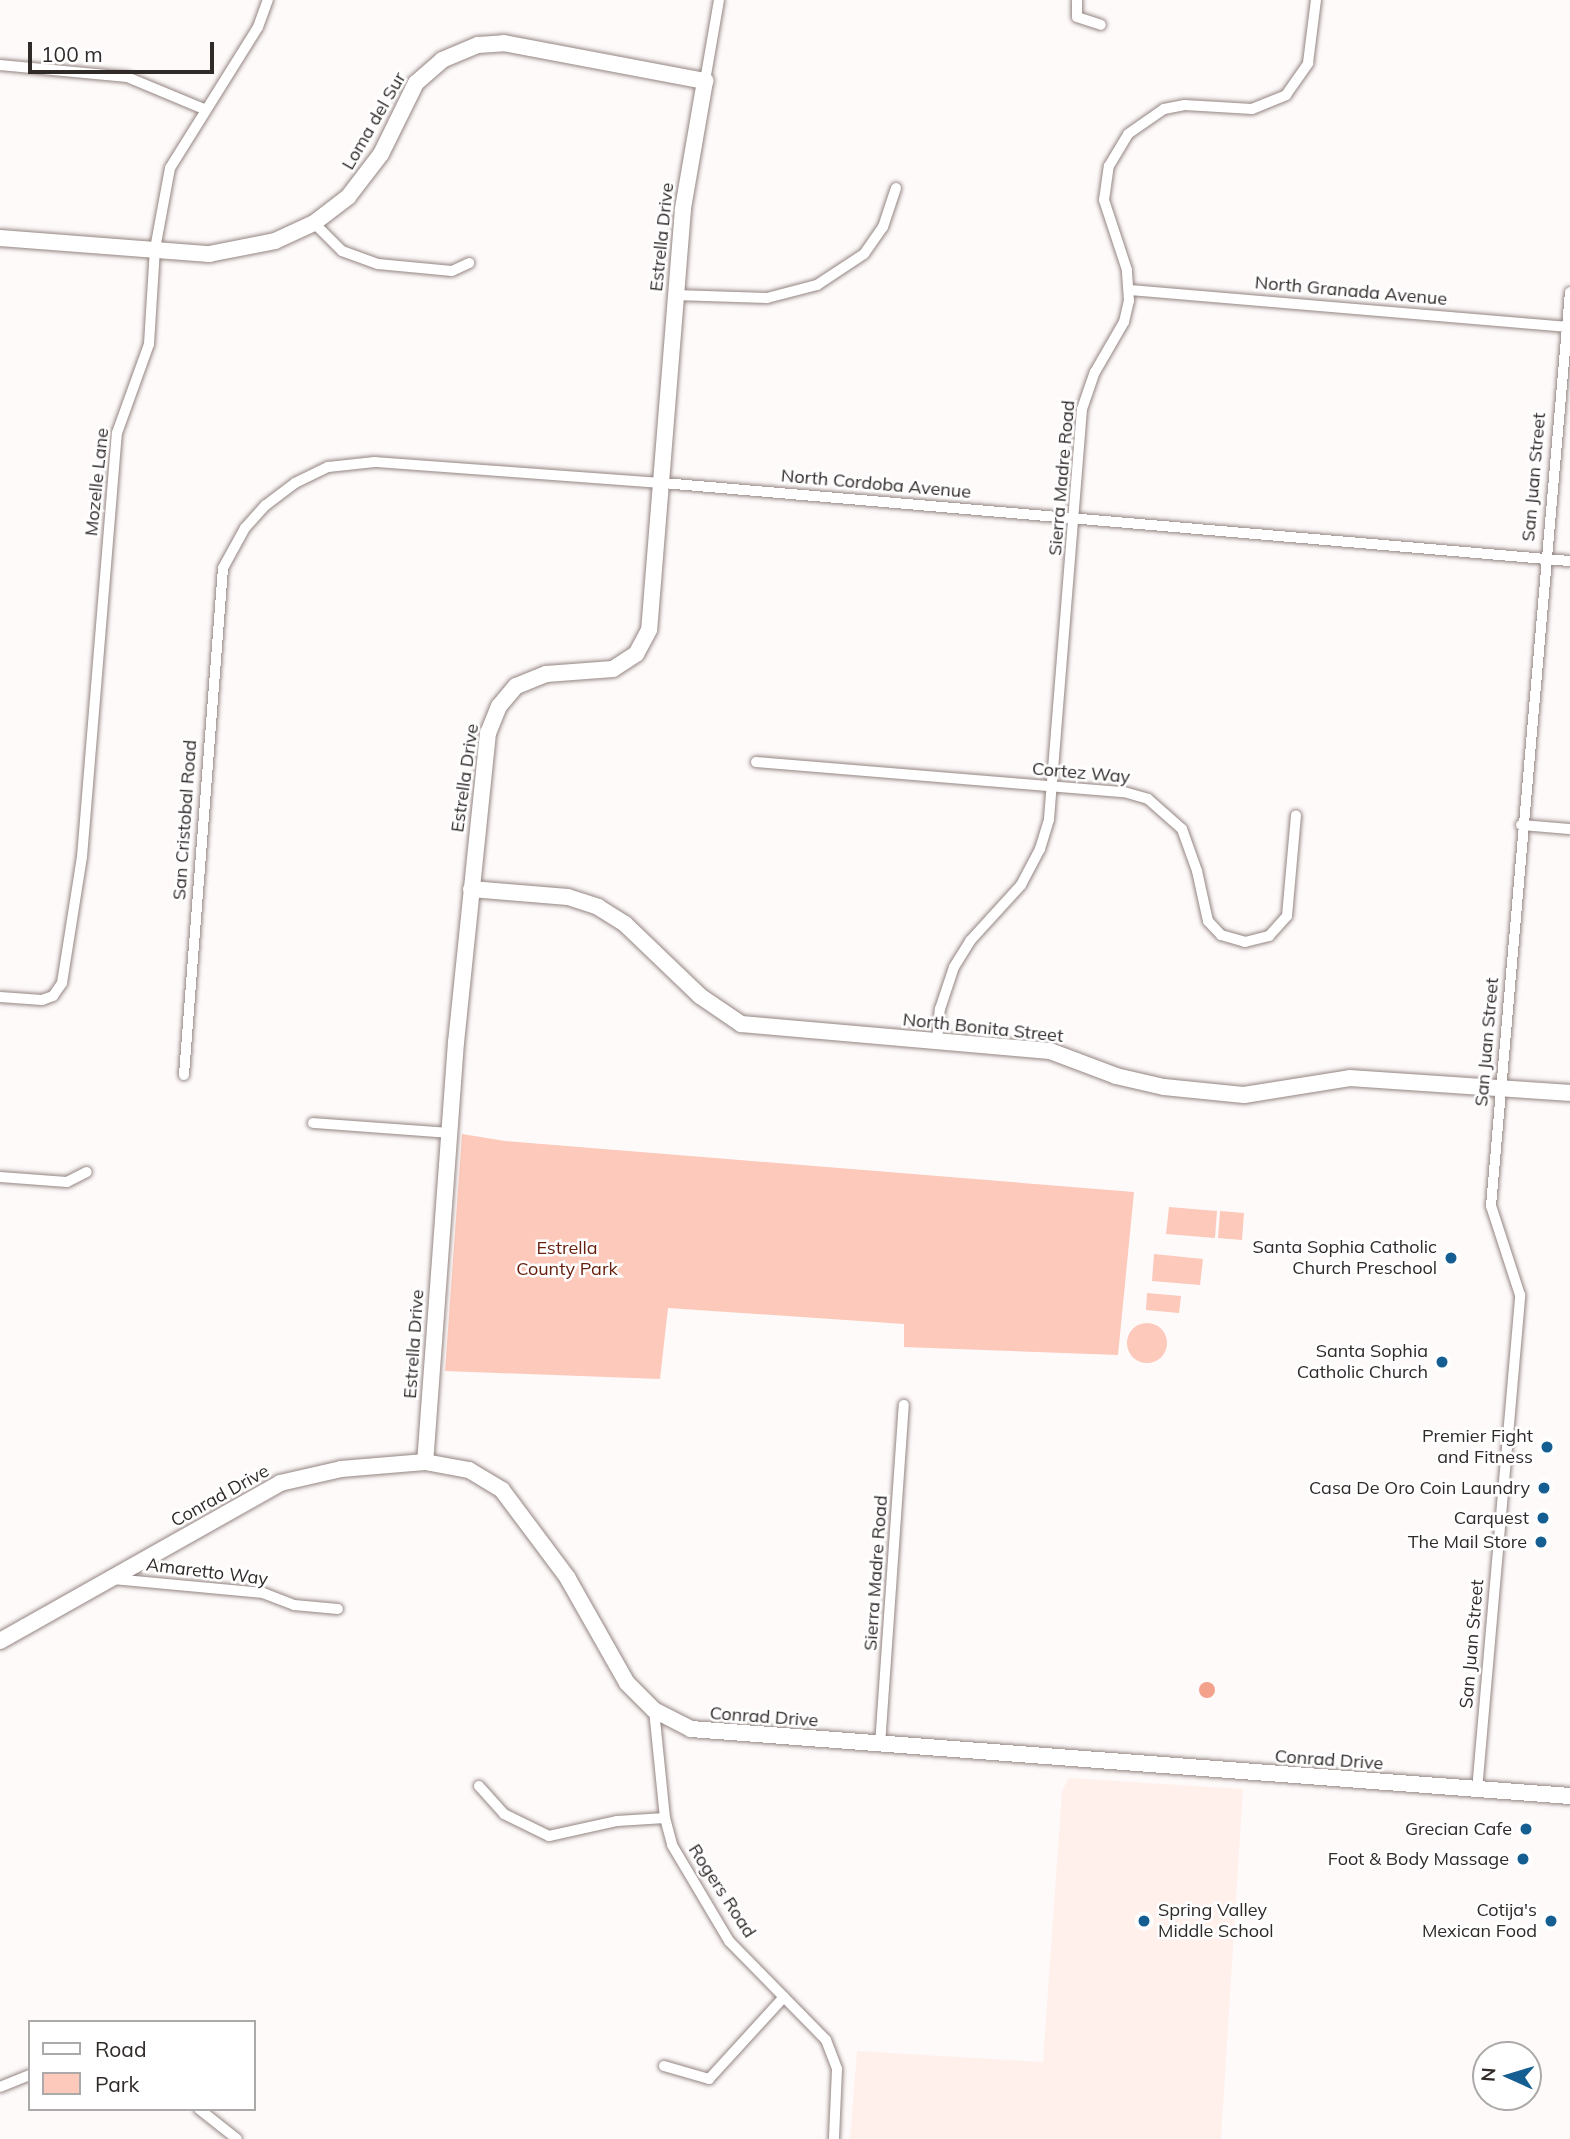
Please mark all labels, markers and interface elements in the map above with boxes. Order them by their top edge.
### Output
scale bar [32,28,217,72]
text: 100 m [41,41,103,67]
street label: Loma del Sur [337,68,411,174]
street label: Estrella Drive [646,181,678,293]
street label: North Granada Avenue [1254,272,1448,310]
street label: Sierra Madre Road [1044,399,1080,557]
street label: San Juan Street [1518,412,1550,542]
street label: Mozelle Lane [81,427,113,537]
street label: North Cordoba Avenue [780,465,972,503]
street label: Estrella Drive [447,722,483,834]
street label: San Cristobal Road [169,739,201,901]
street label: Cortez Way [1031,758,1131,788]
street label: San Juan Street [1471,977,1503,1107]
street label: North Bonita Street [902,1009,1064,1047]
place label: Santa Sophia Catholic Church Preschool [1253,1237,1437,1280]
park label: Estrella County Park [516,1238,618,1280]
marker: Santa Sophia Catholic Church Preschool [1443,1250,1459,1266]
street label: Estrella Drive [399,1289,429,1399]
place label: Santa Sophia Catholic Church [1297,1341,1428,1384]
marker: Santa Sophia Catholic Church [1434,1354,1450,1370]
place label: Premier Fight and Fitness [1422,1426,1533,1468]
marker: Premier Fight and Fitness [1539,1439,1555,1455]
street label: Conrad Drive [167,1460,273,1532]
place label: Casa De Oro Coin Laundry [1309,1477,1530,1499]
marker: Casa De Oro Coin Laundry [1536,1480,1552,1496]
street label: Sierra Madre Road [860,1495,892,1651]
place label: Carquest [1454,1507,1529,1529]
marker: Carquest [1535,1510,1551,1526]
place label: The Mail Store [1408,1531,1527,1553]
marker: The Mail Store [1533,1534,1549,1550]
street label: Amaretto Way [145,1554,269,1590]
street label: San Juan Street [1456,1579,1488,1709]
street label: Conrad Drive [709,1702,819,1732]
street label: Conrad Drive [1274,1745,1384,1775]
place label: Grecian Cafe [1405,1818,1512,1840]
marker: Grecian Cafe [1518,1821,1534,1837]
street label: Rogers Road [684,1840,760,1942]
place label: Foot & Body Massage [1328,1848,1509,1870]
marker: Foot & Body Massage [1515,1851,1531,1867]
place label: Spring Valley Middle School [1158,1900,1274,1942]
place label: Cotija's Mexican Food [1422,1900,1537,1942]
marker: Spring Valley Middle School [1136,1913,1152,1929]
marker: Cotija's Mexican Food [1543,1913,1559,1929]
legend [28,2020,256,2111]
text: Road [95,2036,146,2062]
north arrow [1472,2041,1542,2111]
text: N [1476,2067,1501,2083]
text: Park [95,2071,139,2097]

